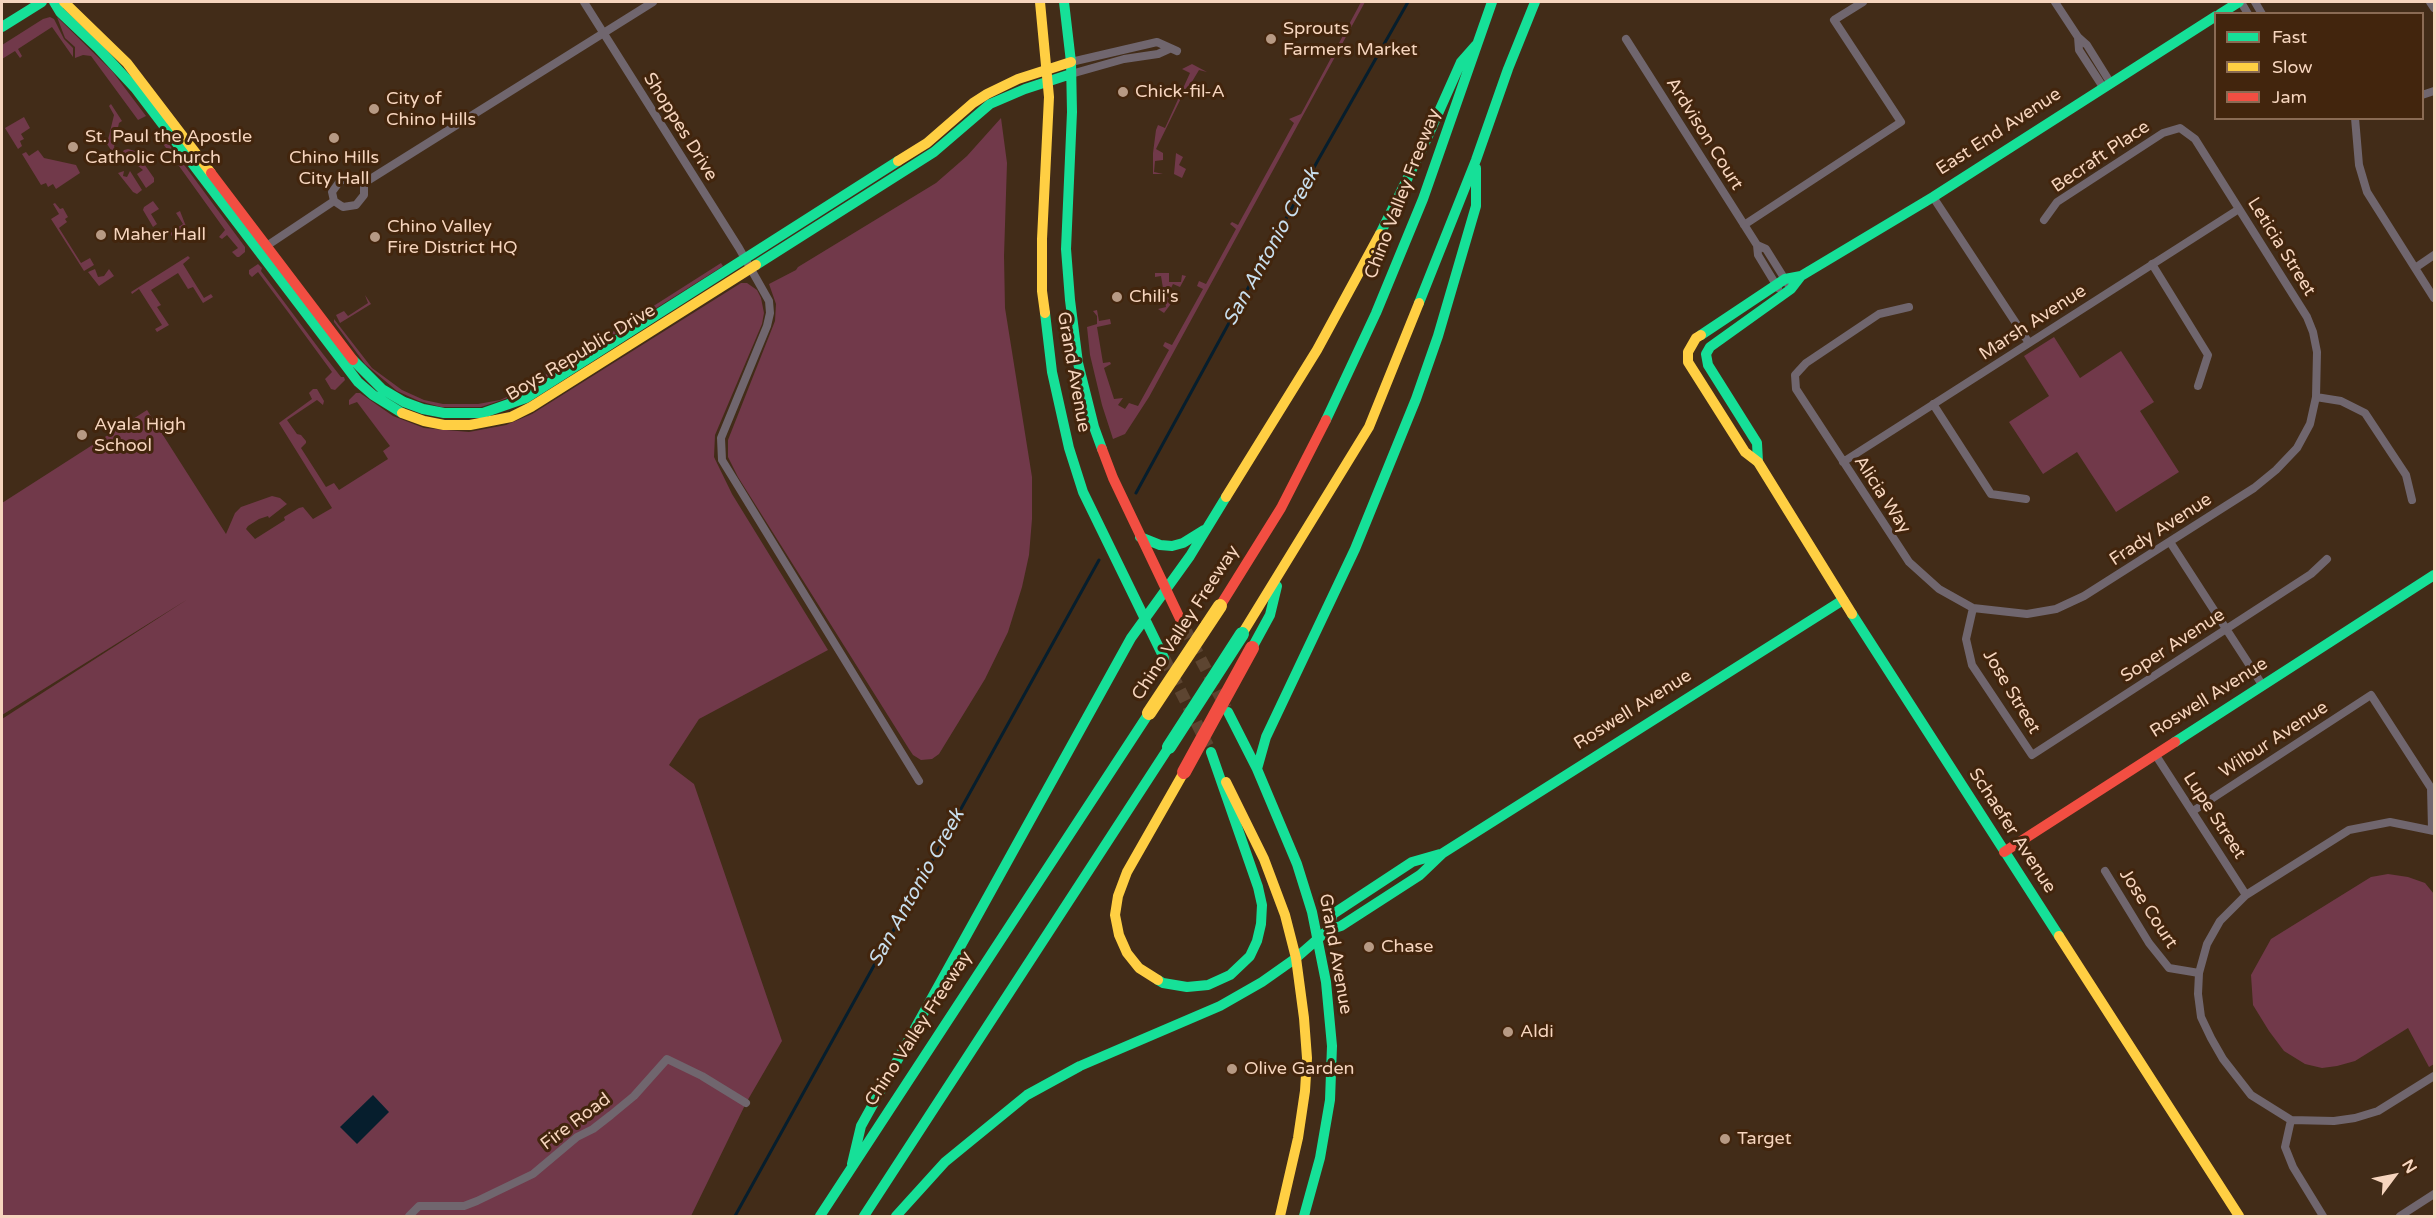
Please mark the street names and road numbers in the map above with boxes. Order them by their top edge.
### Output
street label: Shoppes Drive [638,69,722,185]
street label: Ardvison Court [1661,74,1747,194]
street label: East End Avenue [1933,84,2065,180]
street label: Chino Valley Freeway [1361,106,1445,282]
street label: Becraft Place [2048,116,2154,198]
street label: Leticia Street [2242,194,2320,300]
street label: Marsh Avenue [1975,280,2091,366]
street label: Boys Republic Drive [502,300,660,406]
street label: Grand Avenue [1052,310,1094,434]
street label: Alicia Way [1849,452,1915,538]
street label: Frady Avenue [2106,489,2216,571]
street label: Chino Valley Freeway [1128,541,1244,705]
street label: Soper Avenue [2117,604,2229,688]
street label: Jose Street [1977,646,2045,738]
street label: Roswell Avenue [2146,653,2272,743]
street label: Roswell Avenue [1570,665,1696,755]
street label: Wilbur Avenue [2216,697,2332,783]
street label: Schaefer Avenue [1964,765,2060,897]
street label: Lupe Street [2178,769,2250,863]
street label: Jose Court [2114,865,2182,953]
street label: Grand Avenue [1314,892,1356,1016]
street label: Chino Valley Freeway [861,947,977,1111]
street label: Fire Road [537,1089,615,1155]

